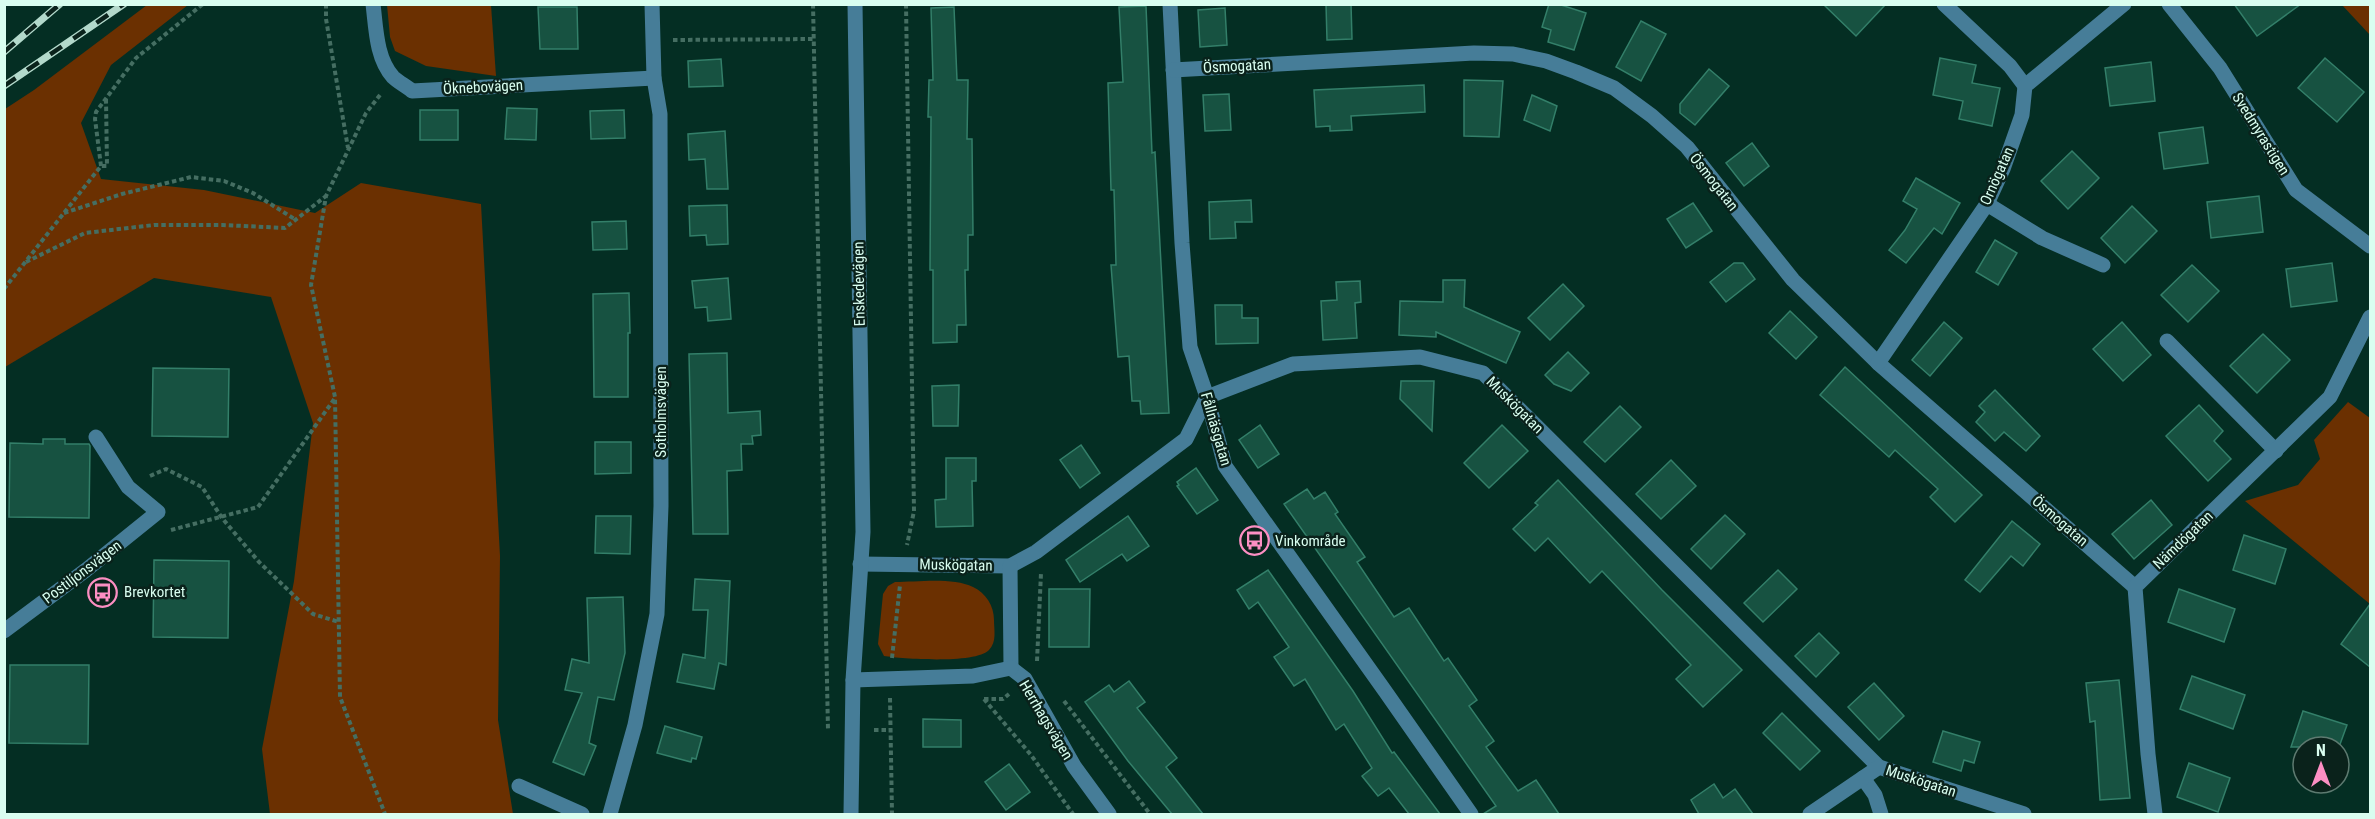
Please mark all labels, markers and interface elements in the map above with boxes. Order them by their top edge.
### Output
street label: Ösmogatan [1202,55,1272,77]
street label: Öknebovägen [443,76,523,98]
street label: Svedmyrastigen [2228,89,2294,179]
street label: Ornögatan [1976,144,2018,208]
street label: Ösmogatan [1686,150,1742,214]
street label: Enskedevägen [849,241,869,327]
street label: Sotholmsvägen [652,366,670,458]
street label: Muskögatan [1483,373,1547,437]
street label: Fållnäsgatan [1197,390,1235,468]
street label: Ösmogatan [2028,492,2092,550]
street label: Nämdögatan [2149,507,2217,573]
bus stop icon: Vinkområde [1238,525,1270,557]
place label: Vinkområde [1275,532,1346,550]
street label: Postiljonsvägen [39,536,125,608]
street label: Muskögatan [919,555,993,575]
bus stop icon: Brevkortet [87,576,119,608]
place label: Brevkortet [124,583,185,601]
street label: Herrhagsvägen [1015,677,1077,763]
north arrow [2291,735,2351,795]
text: N [2316,741,2326,760]
street label: Muskögatan [1883,761,1959,801]

